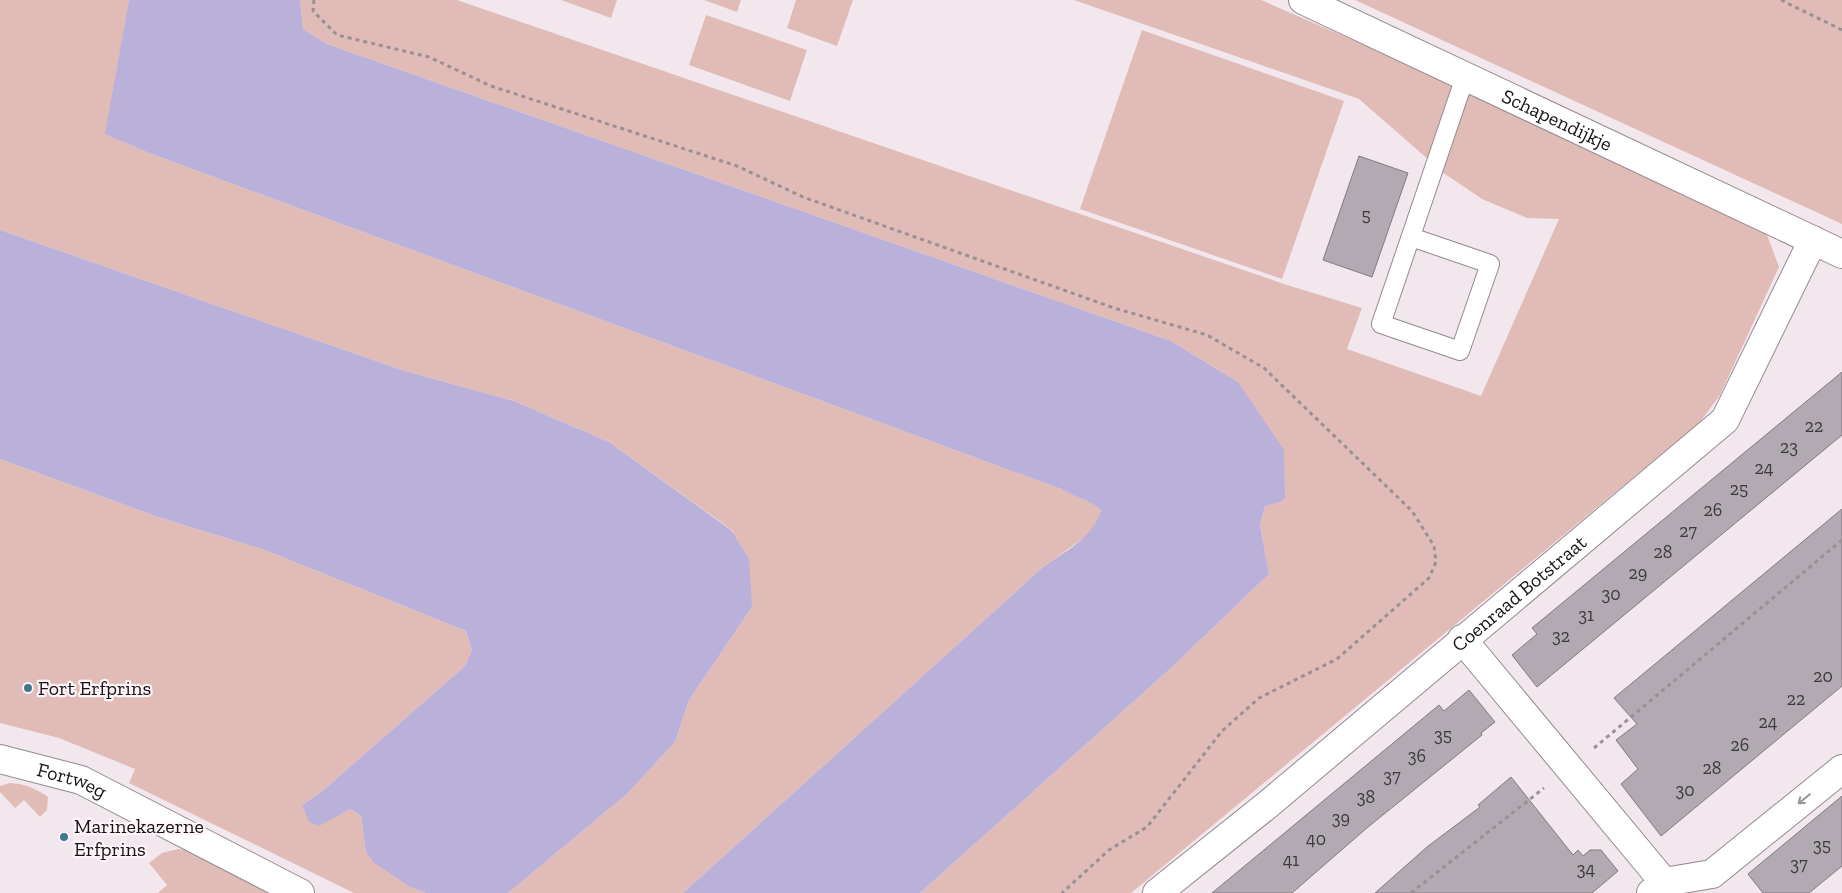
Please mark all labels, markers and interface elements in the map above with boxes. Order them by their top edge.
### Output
street label: Schapendijkje [1498,84,1616,156]
house number: 5 [1361,204,1371,226]
house number: 22 [1805,415,1823,437]
house number: 23 [1780,436,1798,458]
house number: 24 [1755,457,1774,479]
house number: 25 [1730,478,1748,500]
house number: 26 [1704,499,1722,521]
house number: 27 [1679,520,1697,542]
street label: Coenraad Botstraat [1447,529,1592,657]
house number: 28 [1654,541,1672,563]
house number: 29 [1629,562,1647,584]
house number: 30 [1601,583,1621,605]
house number: 31 [1578,604,1594,626]
house number: 32 [1552,625,1570,647]
house number: 20 [1813,665,1833,687]
place label: Fort Erfprins [38,676,151,700]
marker: Fort Erfprins [22,682,34,694]
house number: 22 [1787,688,1805,710]
house number: 24 [1759,711,1778,733]
house number: 35 [1434,724,1452,746]
house number: 26 [1731,734,1749,756]
house number: 36 [1408,745,1426,767]
street label: Fortweg [35,757,111,803]
house number: 28 [1703,757,1721,779]
house number: 37 [1383,765,1401,787]
house number: 30 [1675,779,1695,801]
house number: 38 [1357,786,1375,808]
one-way arrow [1798,794,1811,805]
house number: 39 [1332,807,1350,829]
place label: Marinekazerne Erfprins [74,814,204,861]
house number: 40 [1306,828,1326,850]
marker: Marinekazerne Erfprins [58,831,70,843]
house number: 35 [1813,834,1831,856]
house number: 41 [1283,849,1299,871]
house number: 37 [1790,853,1808,875]
house number: 34 [1577,858,1596,880]

